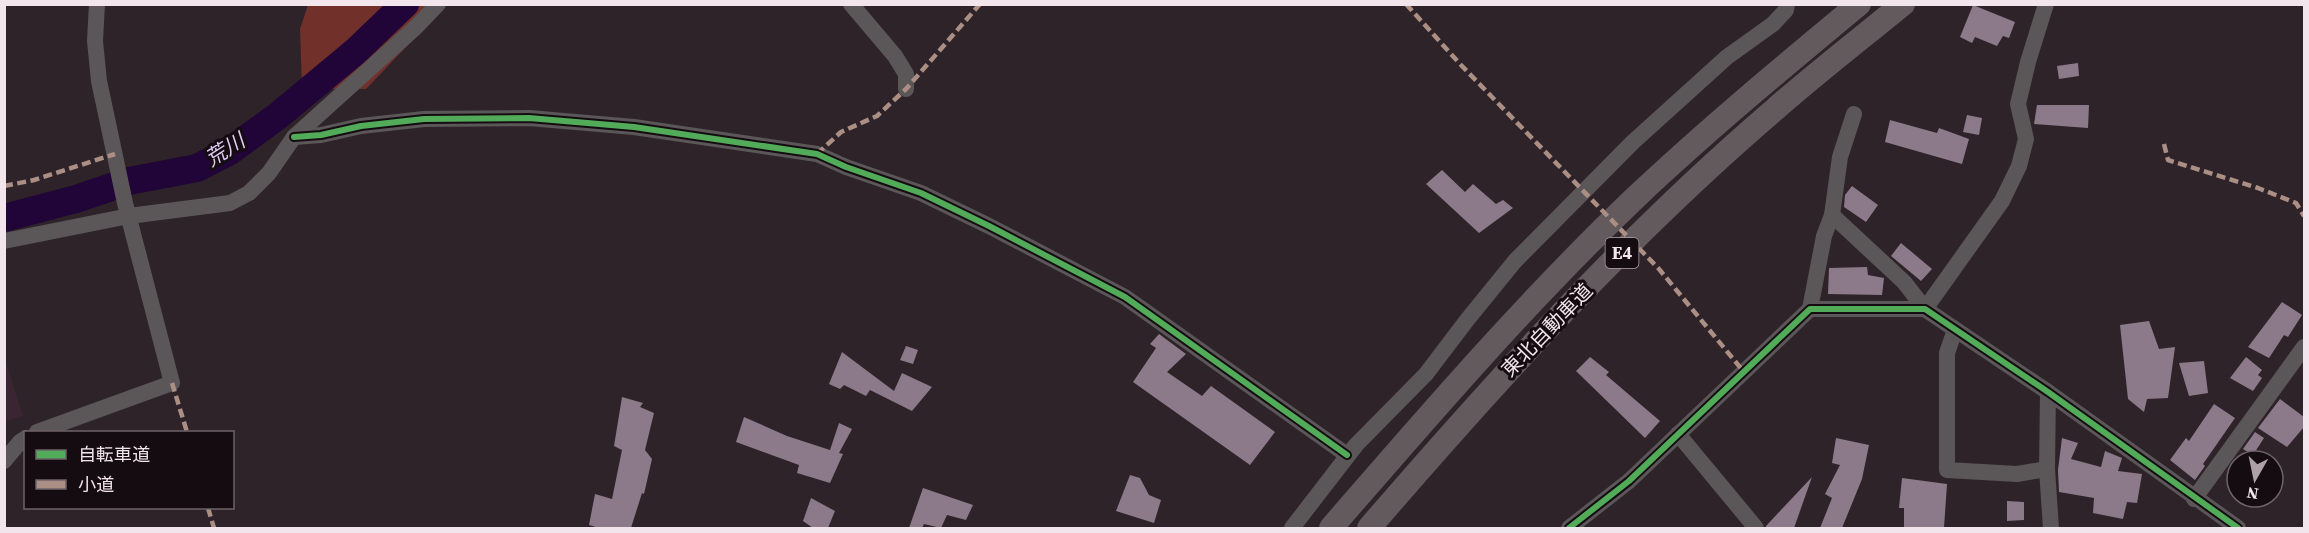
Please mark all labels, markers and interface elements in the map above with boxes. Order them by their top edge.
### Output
water label: 荒川 [199,125,252,173]
road number: E4 [1606,238,1638,268]
street label: 東北自動車道 [1495,277,1599,383]
legend [24,431,234,509]
text: 自転車道 [78,442,150,467]
north arrow [2225,449,2285,509]
text: 小道 [78,472,114,497]
text: N [2245,482,2260,506]

